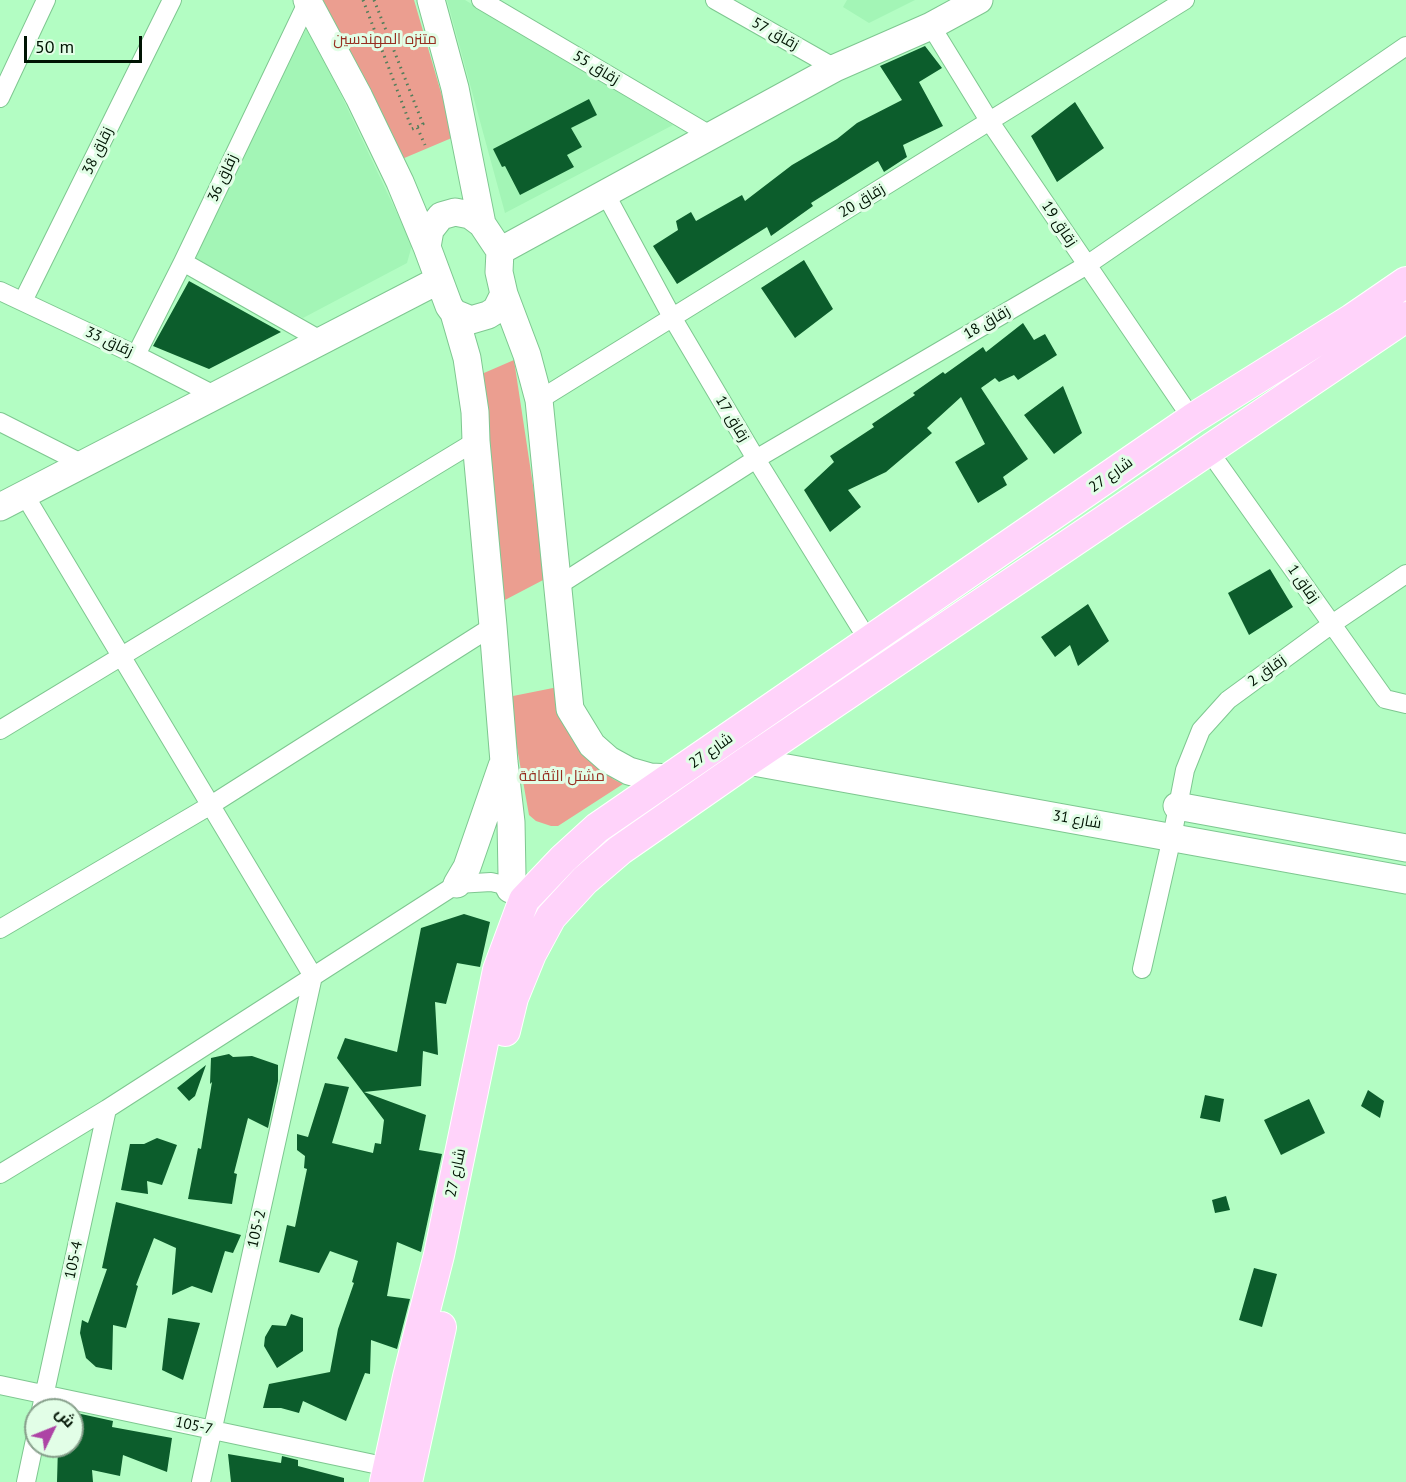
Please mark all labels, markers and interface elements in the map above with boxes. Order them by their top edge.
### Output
street label: زقاق 57 [748,14,802,54]
scale bar [27,24,146,62]
park label: متنزه المهندسين [333,31,437,49]
text: 50 m [35,35,74,58]
street label: زقاق 55 [570,47,622,89]
street label: زقاق 38 [79,124,117,178]
street label: زقاق 36 [204,151,242,205]
street label: زقاق 20 [836,180,888,222]
street label: زقاق 19 [1037,198,1081,250]
street label: زقاق 18 [961,303,1013,343]
street label: زقاق 33 [82,323,136,361]
street label: زقاق 17 [711,393,753,445]
street label: شارع 27 [1086,453,1136,497]
street label: زقاق 1 [1283,561,1323,607]
street label: زقاق 2 [1244,651,1290,691]
street label: شارع 27 [686,729,736,773]
park label: مشتل الثقافة [519,768,605,786]
street label: شارع 31 [1051,807,1103,833]
street label: شارع 27 [442,1147,470,1199]
street label: 105-2 [244,1208,270,1250]
street label: 105-4 [61,1239,87,1281]
north arrow [24,1398,84,1458]
text: ش [51,1403,80,1431]
street label: 105-7 [173,1413,215,1439]

